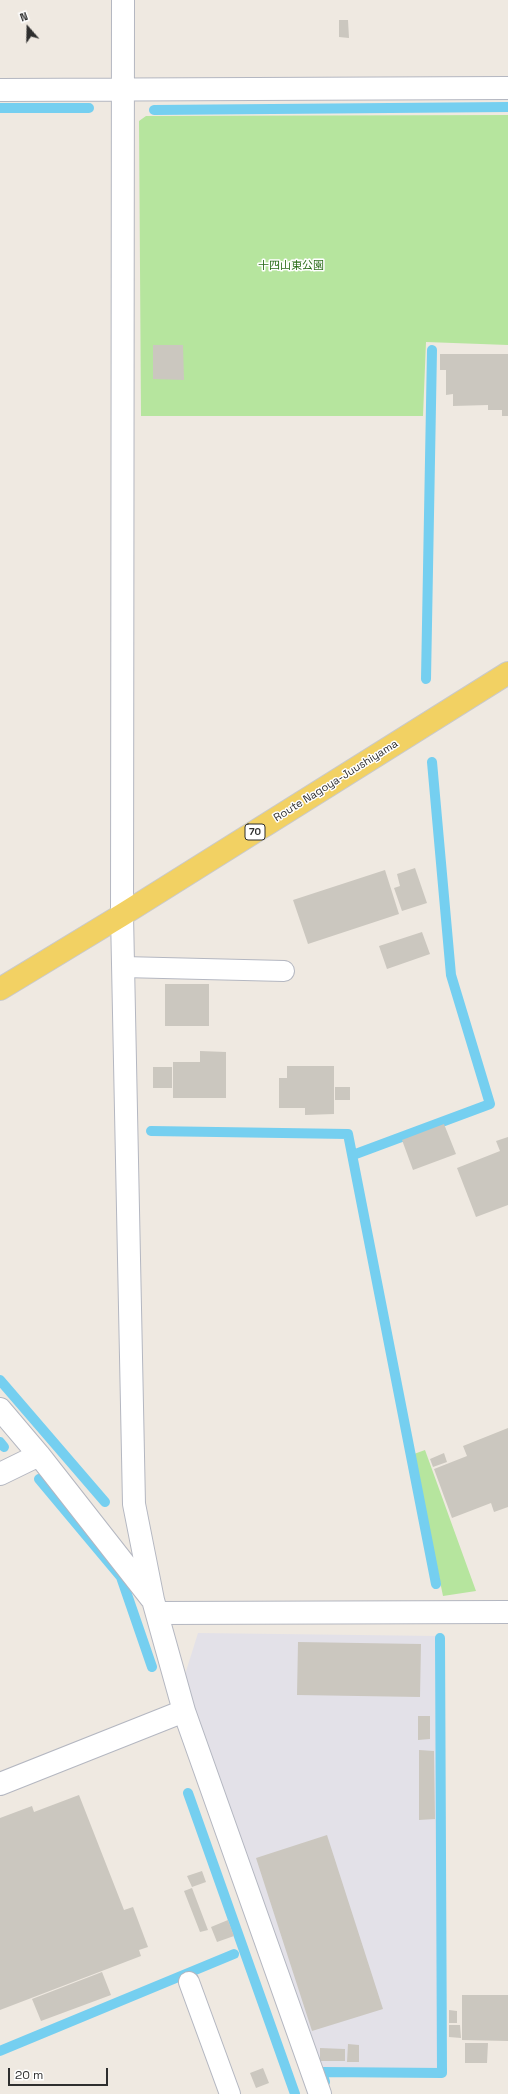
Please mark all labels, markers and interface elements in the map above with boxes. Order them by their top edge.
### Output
north arrow [8,8,48,48]
text: N [18,9,30,25]
park label: 十四山東公園 [258,259,324,273]
street label: Route Nagoya-Juushiyama [272,737,400,825]
road number: 70 [245,824,265,840]
scale bar [10,2060,110,2086]
text: 20 m [15,2067,43,2083]

